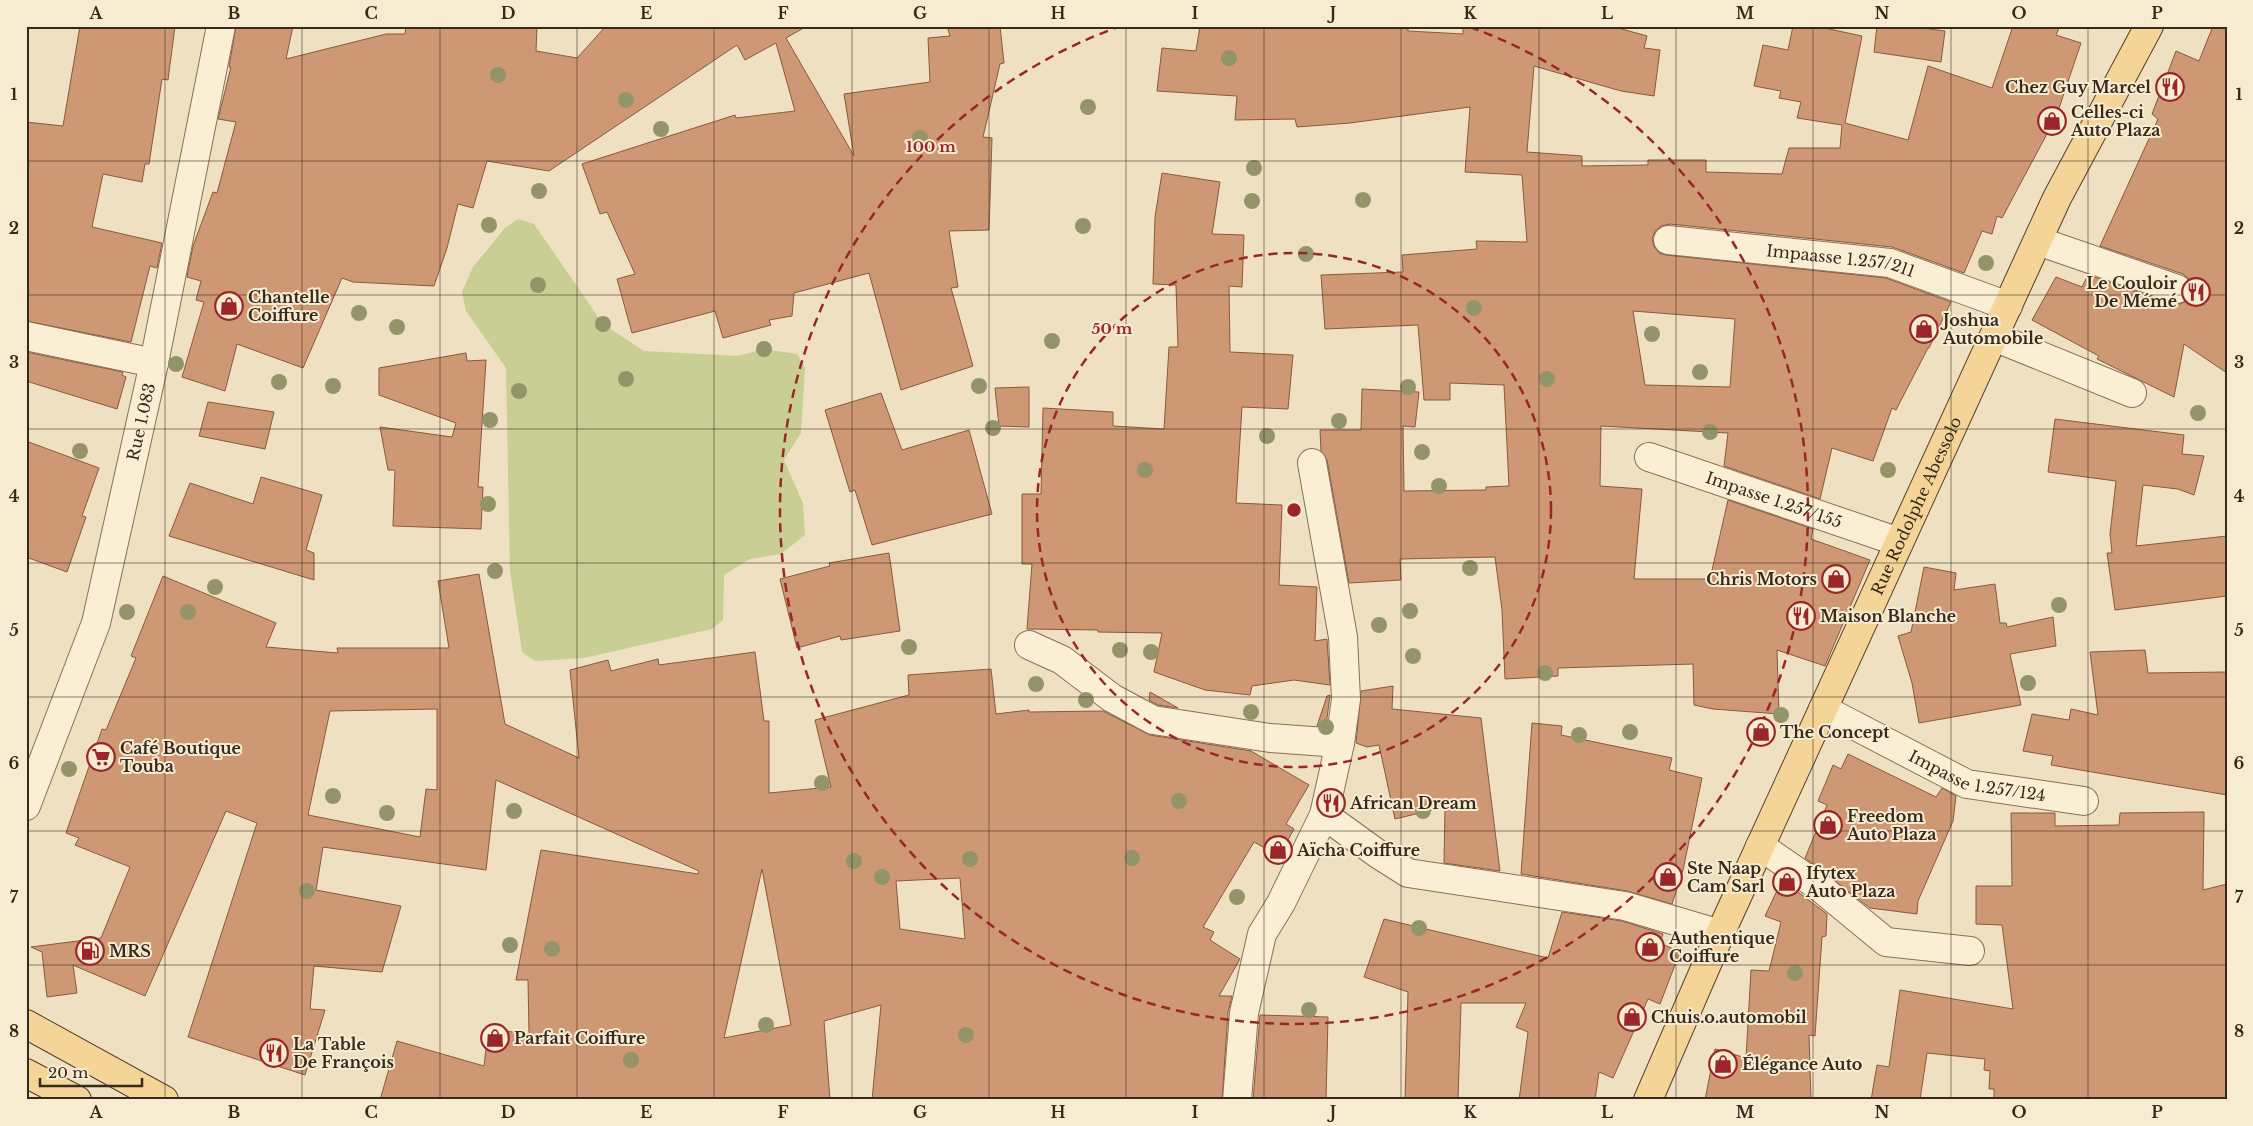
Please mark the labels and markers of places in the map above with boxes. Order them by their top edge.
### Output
restaurant icon: Chez Guy Marcel [2155,72,2185,102]
place label: Chez Guy Marcel [2005,77,2151,97]
place label: Celles-ci Auto Plaza [2070,102,2160,140]
shop icon: Celles-ci Auto Plaza [2037,106,2067,136]
place label: Le Couloir De Mémé [2086,273,2177,311]
restaurant icon: Le Couloir De Mémé [2181,277,2211,307]
place label: Chantelle Coiffure [248,287,330,325]
shop icon: Chantelle Coiffure [214,291,244,321]
place label: Joshua Automobile [1940,310,2043,348]
shop icon: Joshua Automobile [1909,314,1939,344]
centre of rings [1285,501,1303,519]
shop icon: Chris Motors [1821,564,1851,594]
place label: Chris Motors [1706,569,1817,589]
restaurant icon: Maison Blanche [1786,601,1816,631]
place label: Maison Blanche [1820,606,1956,626]
shop icon: The Concept [1746,717,1776,747]
place label: The Concept [1780,722,1890,742]
place label: Café Boutique Touba [120,738,241,776]
supermarket icon: Café Boutique Touba [86,742,116,772]
restaurant icon: African Dream [1316,788,1346,818]
place label: African Dream [1349,793,1477,813]
place label: Freedom Auto Plaza [1846,806,1936,844]
shop icon: Freedom Auto Plaza [1813,810,1843,840]
shop icon: Aïcha Coiffure [1263,835,1293,865]
place label: Aïcha Coiffure [1296,840,1420,860]
place label: Ste Naap Cam Sarl [1687,858,1765,896]
shop icon: Ste Naap Cam Sarl [1653,862,1683,892]
place label: Ifytex Auto Plaza [1805,863,1895,901]
shop icon: Ifytex Auto Plaza [1772,867,1802,897]
place label: Authentique Coiffure [1668,928,1775,966]
shop icon: Authentique Coiffure [1635,932,1665,962]
fuel station icon: MRS [75,936,105,966]
place label: MRS [109,941,151,961]
shop icon: Chuis.o.automobil [1617,1002,1647,1032]
place label: Chuis.o.automobil [1651,1007,1807,1027]
shop icon: Parfait Coiffure [480,1023,510,1053]
place label: Parfait Coiffure [514,1028,645,1048]
place label: La Table De François [293,1034,394,1072]
restaurant icon: La Table De François [259,1038,289,1068]
shop icon: Élégance Auto [1708,1049,1738,1079]
place label: Élégance Auto [1742,1054,1862,1074]

